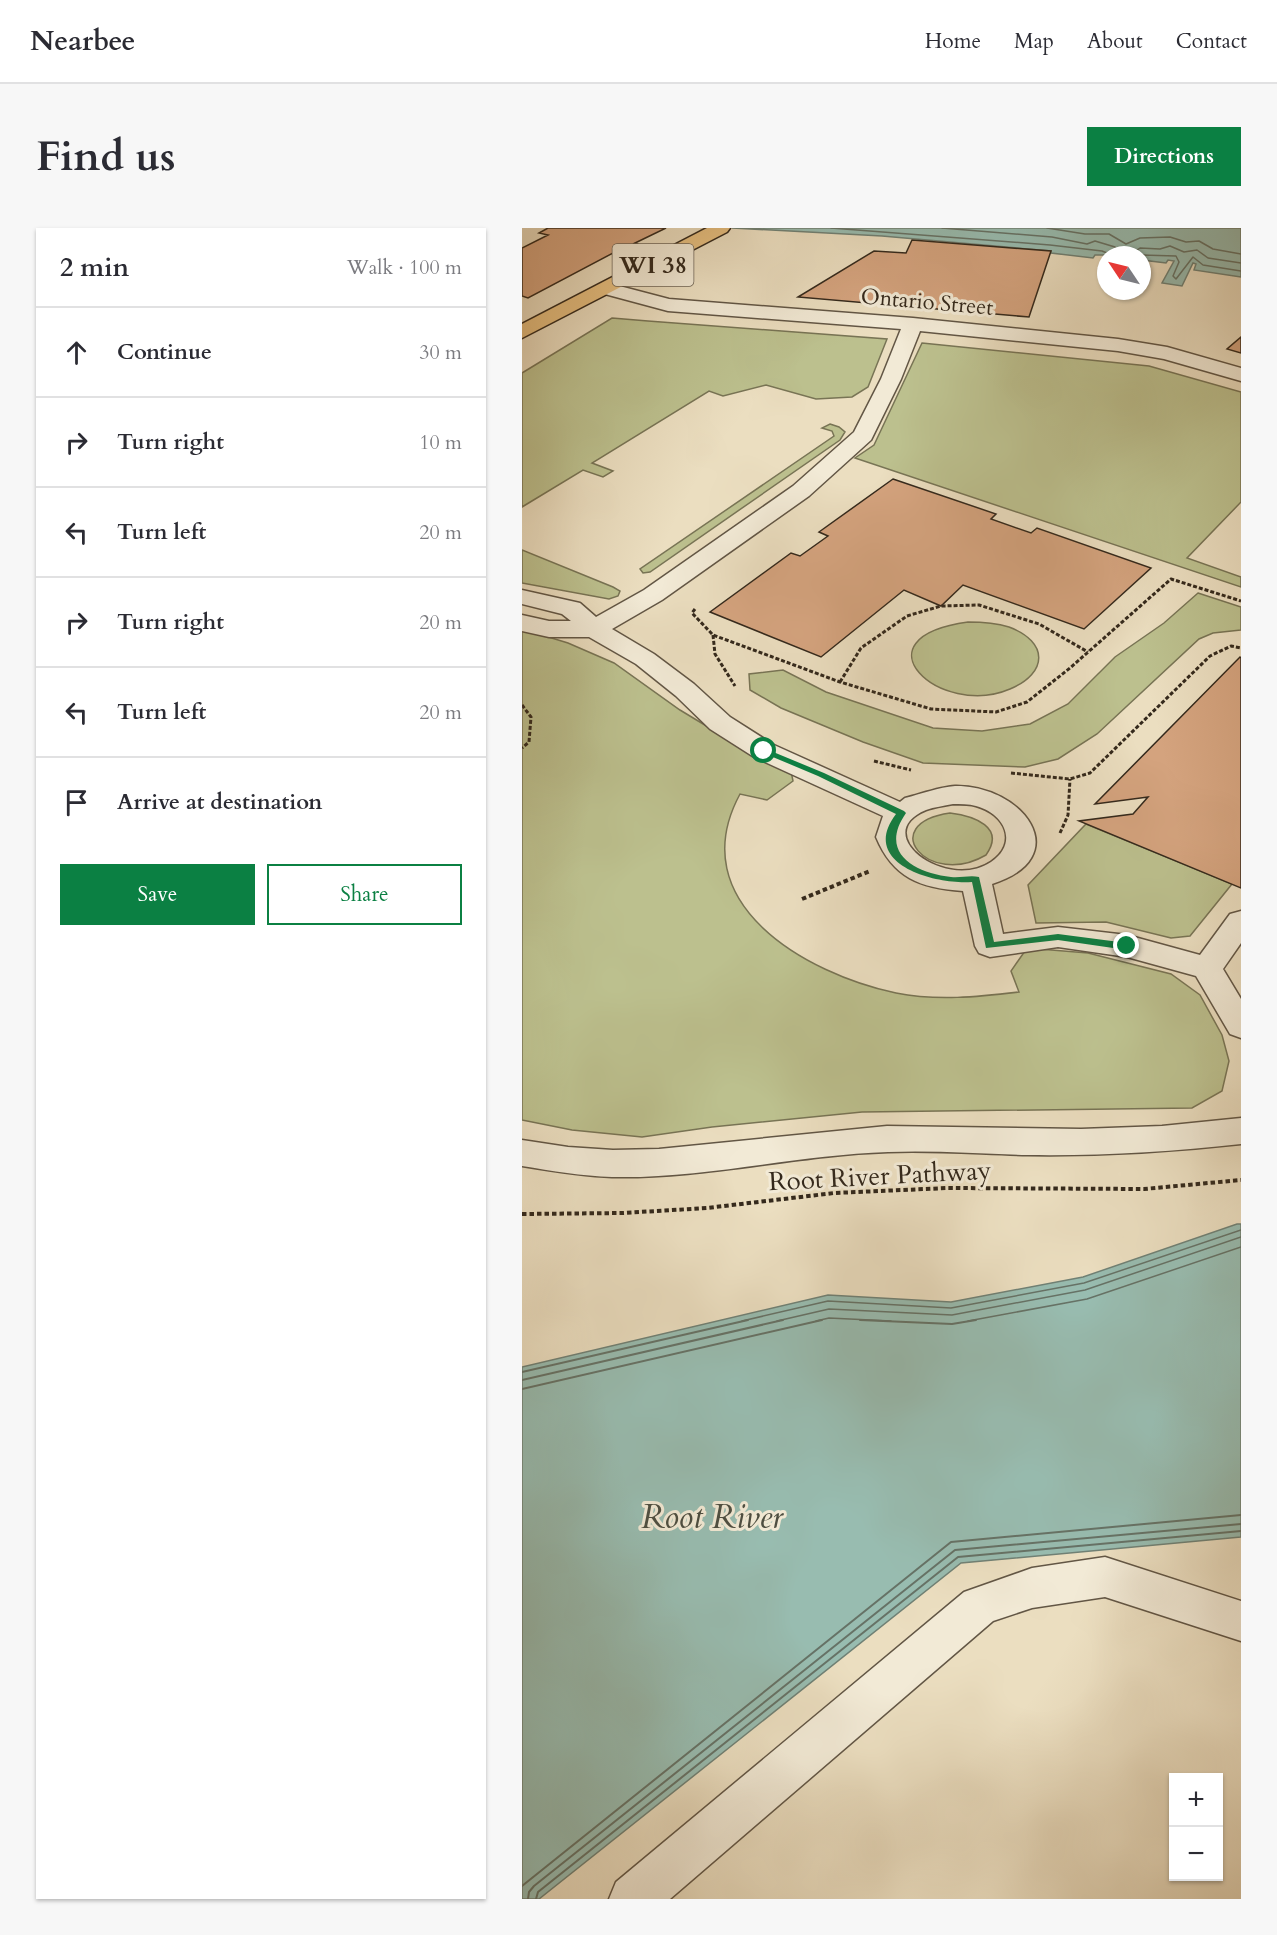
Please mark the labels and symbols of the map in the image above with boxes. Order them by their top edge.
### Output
road number: WI 38 [612,244,694,286]
north arrow [1097,246,1151,300]
street label: Ontario Street [859,281,995,323]
route start [750,737,776,763]
route end [1113,932,1139,958]
street label: Root River Pathway [768,1153,993,1199]
water label: Root River [641,1495,784,1540]

